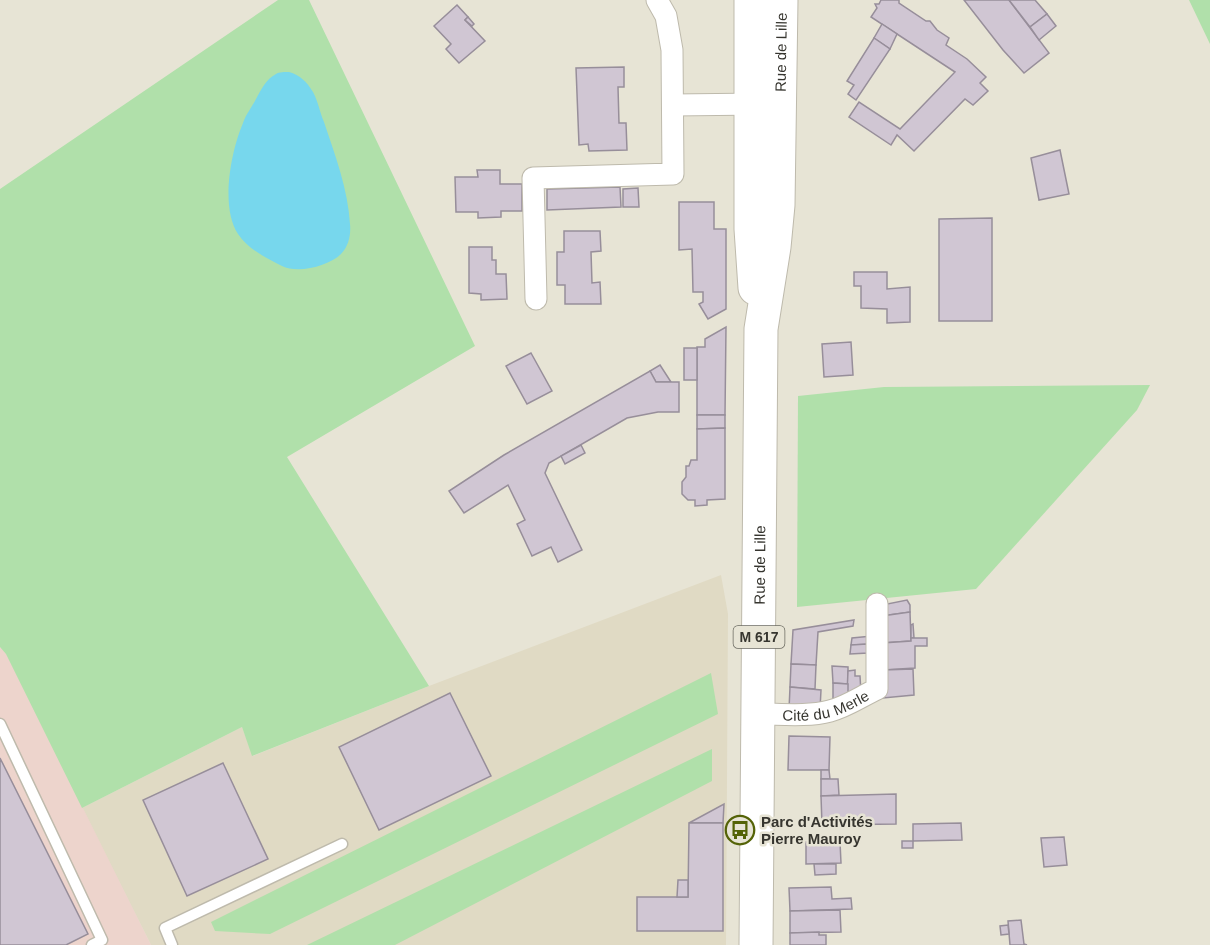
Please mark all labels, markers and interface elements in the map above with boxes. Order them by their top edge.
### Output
street label: Rue de Lille [771,12,789,92]
street label: Rue de Lille [750,525,768,605]
road number: M 617 [734,626,784,648]
street label: Cité du Merle [782,686,872,723]
place label: Parc d'Activités Pierre Mauroy [761,813,873,847]
bus stop icon: Parc d'Activités Pierre Mauroy [724,814,756,846]

